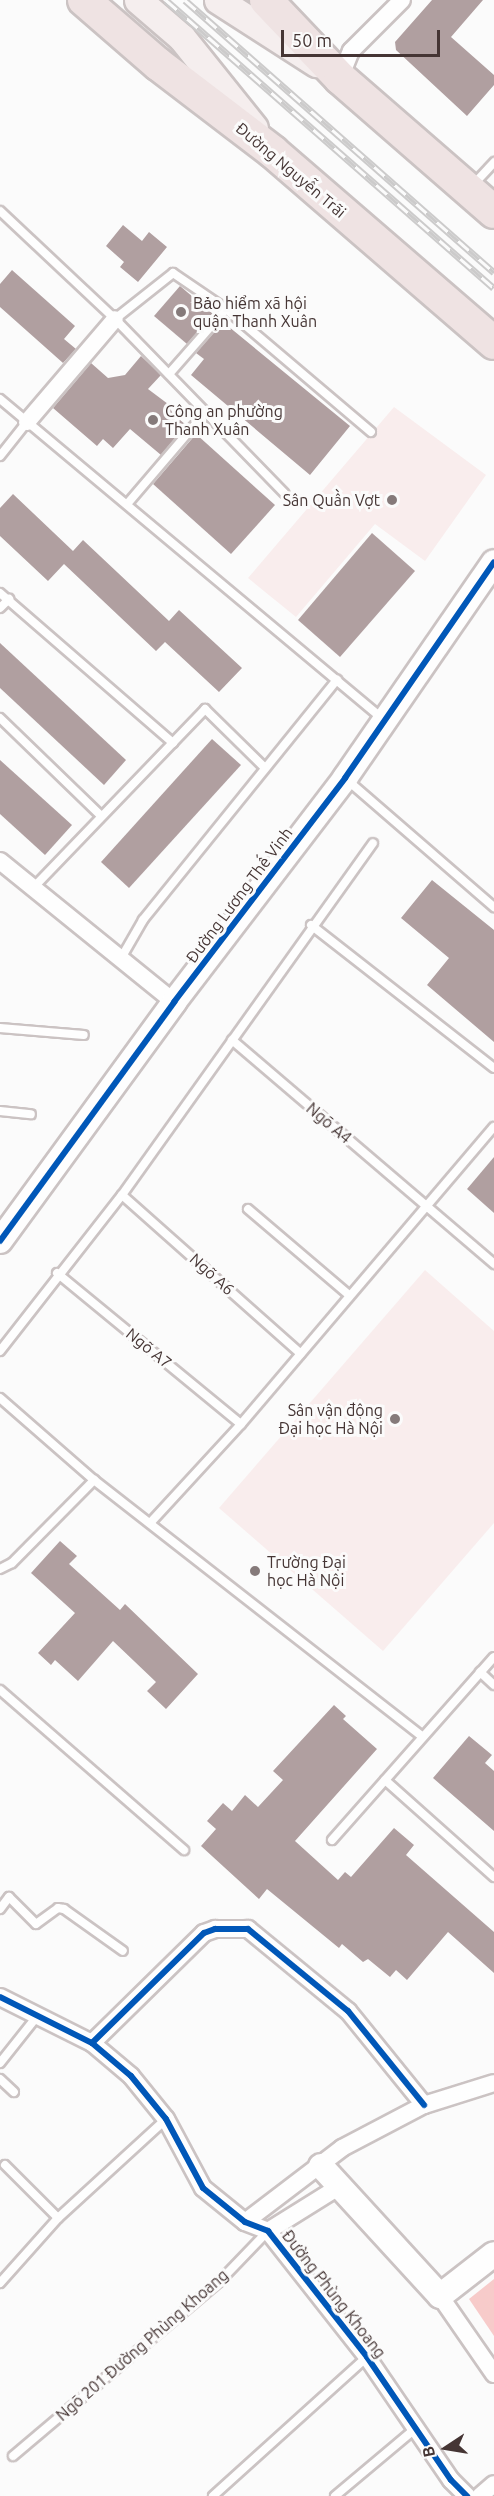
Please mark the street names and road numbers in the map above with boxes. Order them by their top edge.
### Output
street label: Đường Nguyễn Trãi [232,118,350,222]
street label: Đường Lương Thế Vinh [182,823,296,967]
street label: Ngõ A4 [303,1099,355,1147]
street label: Ngõ A6 [186,1249,238,1299]
street label: Ngõ A7 [122,1324,176,1372]
street label: Đường Phùng Khoang [278,2226,390,2362]
street label: Ngõ 201 Đường Phùng Khoang [52,2265,232,2425]

